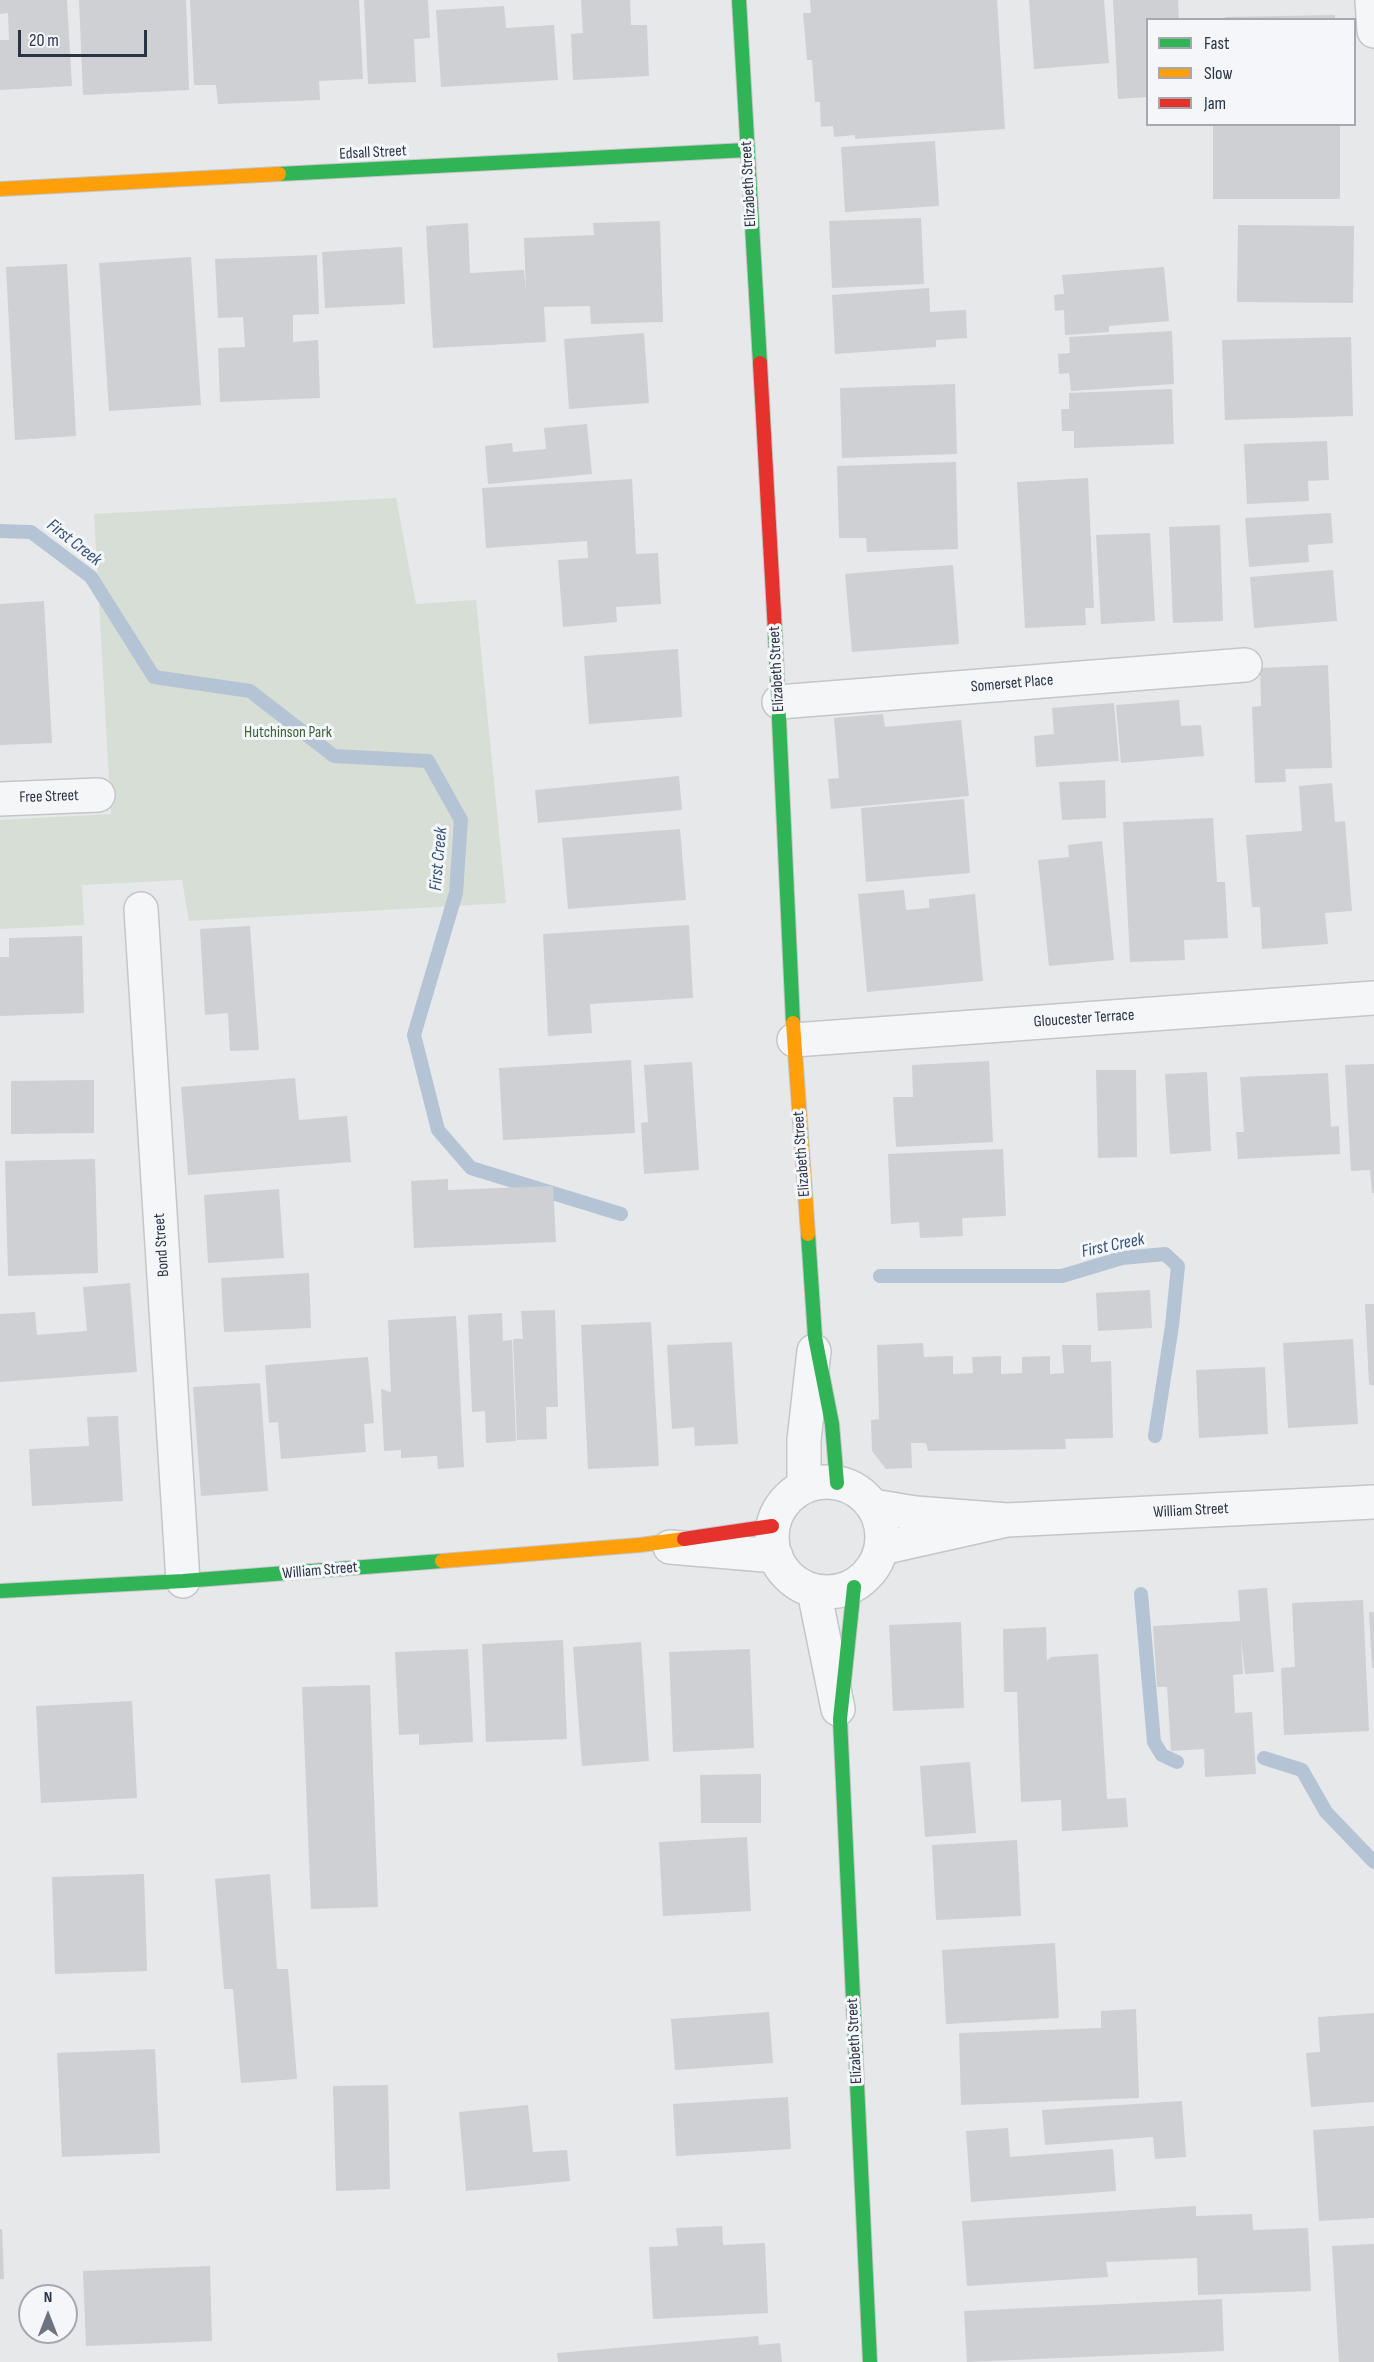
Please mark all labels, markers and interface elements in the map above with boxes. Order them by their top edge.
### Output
scale bar [21,18,150,56]
legend [1146,18,1356,126]
text: 20 m [29,30,59,51]
text: Fast [1204,33,1229,54]
text: Slow [1204,63,1233,84]
text: Jam [1204,93,1226,114]
street label: Elizabeth Street [737,141,761,227]
street label: Edsall Street [339,142,407,164]
water label: First Creek [42,515,106,571]
street label: Elizabeth Street [765,626,789,712]
street label: Somerset Place [970,671,1054,697]
park label: Hutchinson Park [244,723,332,743]
street label: Free Street [19,786,79,808]
water label: First Creek [425,826,453,892]
street label: Gloucester Terrace [1033,1006,1135,1032]
street label: Elizabeth Street [789,1111,815,1197]
street label: Bond Street [150,1213,174,1277]
water label: First Creek [1080,1229,1146,1263]
street label: William Street [1153,1499,1229,1523]
street label: William Street [282,1558,358,1584]
street label: Elizabeth Street [843,1998,867,2084]
north arrow [18,2284,78,2344]
text: N [44,2288,52,2307]

